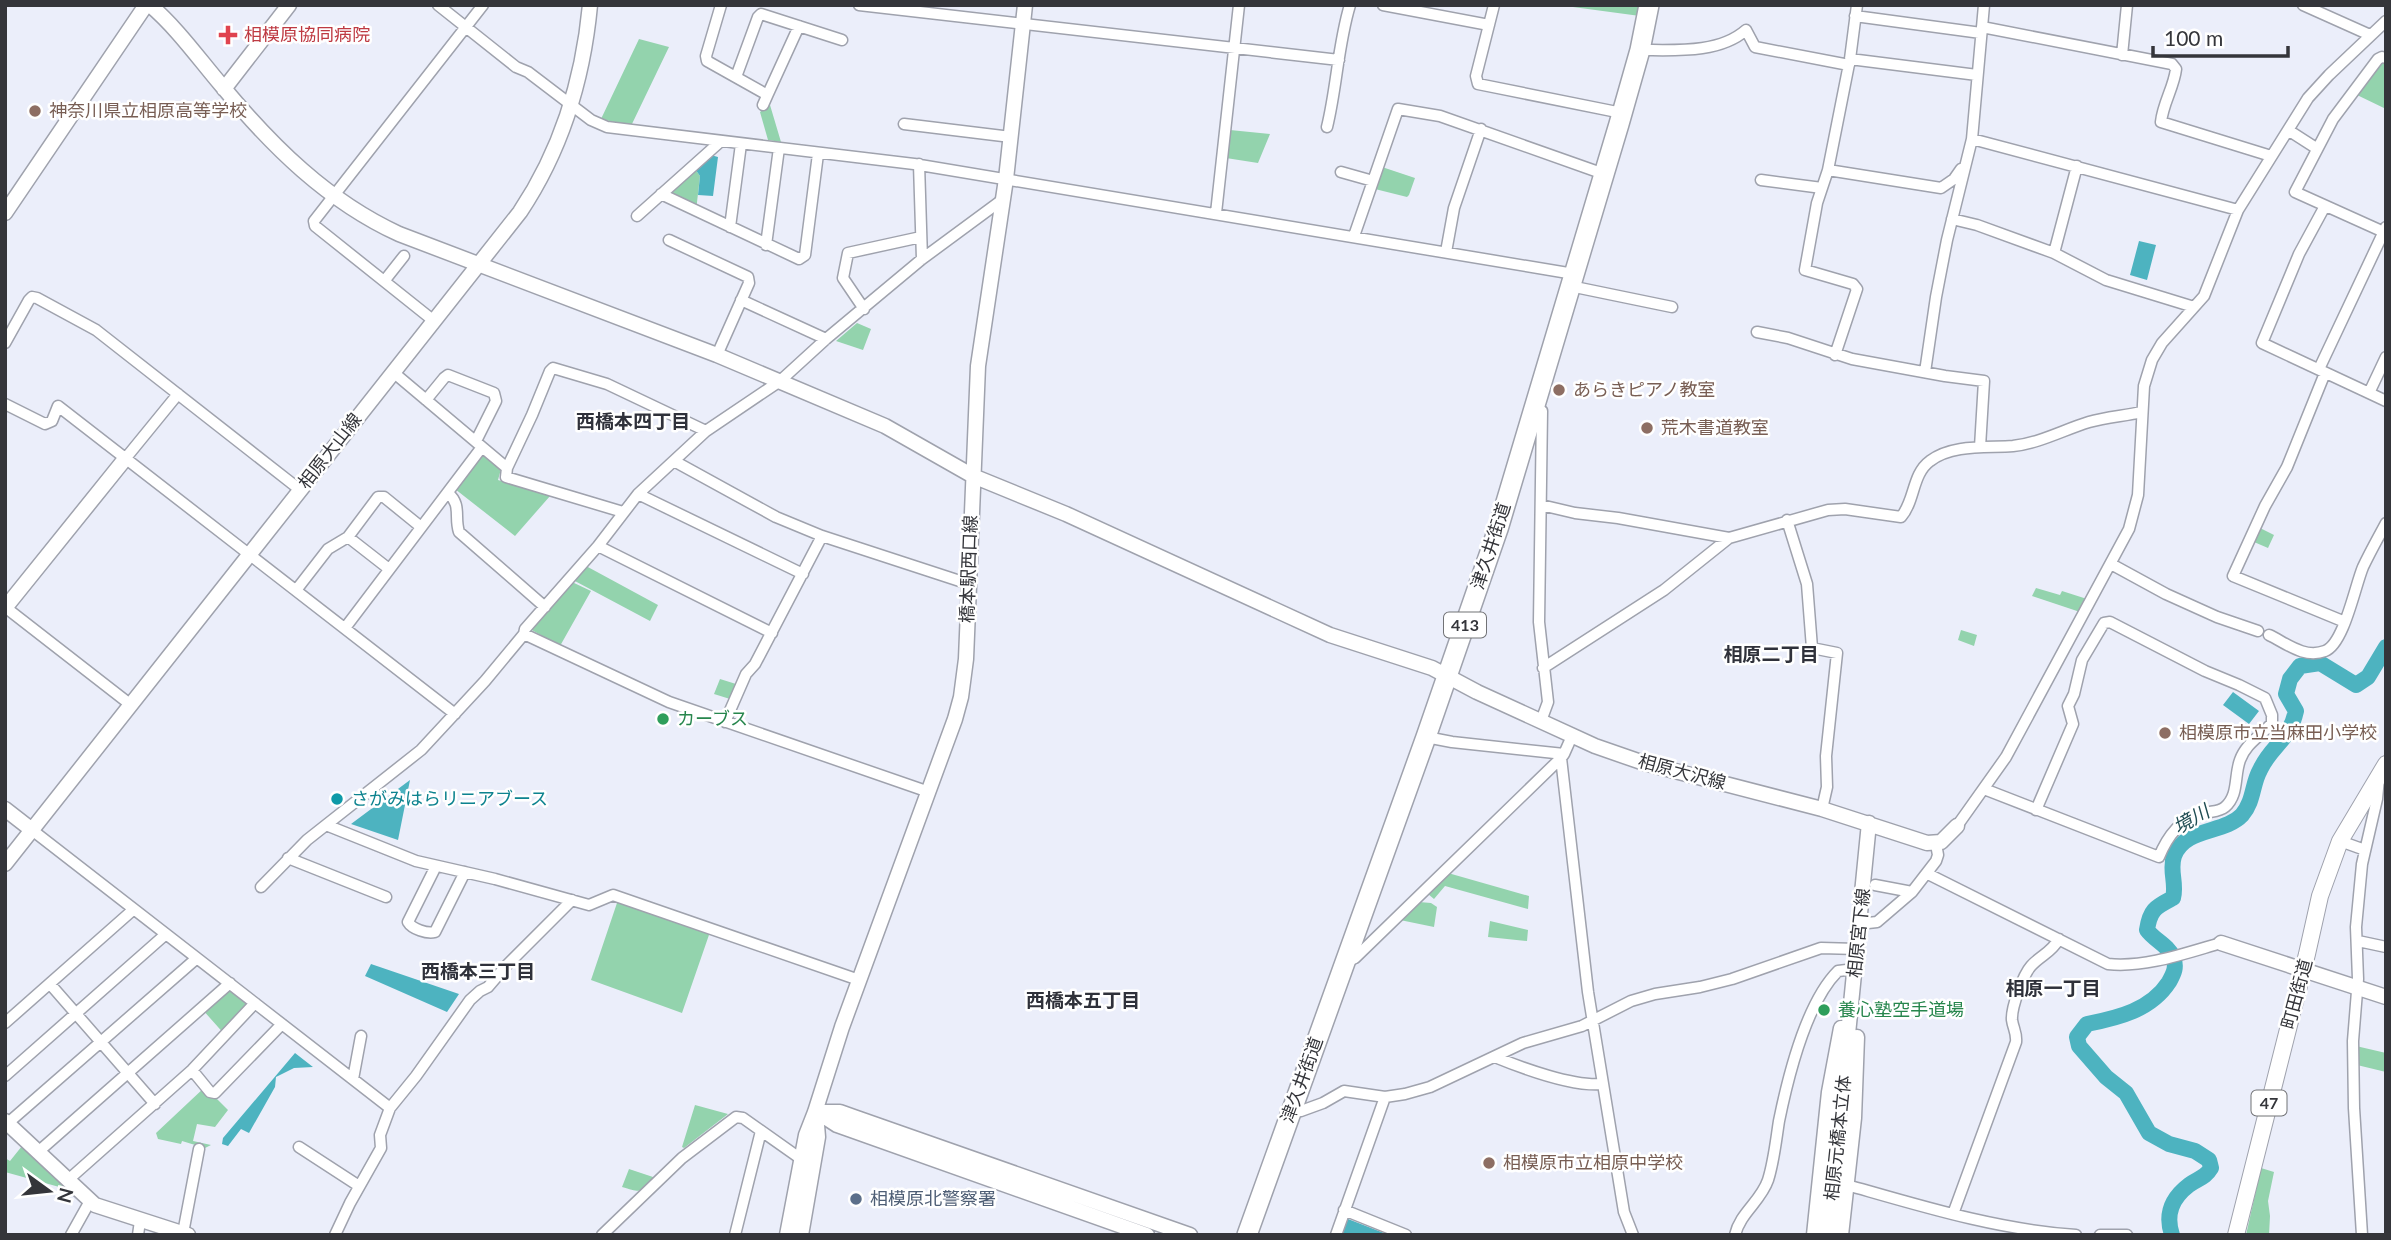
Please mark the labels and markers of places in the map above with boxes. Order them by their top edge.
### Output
place label: 相模原協同病院 [244,23,370,45]
marker: 相模原協同病院 [218,25,238,45]
place label: 神奈川県立相原高等学校 [49,99,247,121]
marker: 神奈川県立相原高等学校 [27,103,43,119]
place label: あらきピアノ教室 [1573,378,1715,400]
marker: あらきピアノ教室 [1551,382,1567,398]
place label: 荒木書道教室 [1661,416,1769,438]
marker: 荒木書道教室 [1639,420,1655,436]
place label: カーブス [677,707,748,729]
marker: カーブス [655,711,671,727]
place label: 相模原市立当麻田小学校 [2179,721,2377,743]
marker: 相模原市立当麻田小学校 [2157,725,2173,741]
place label: さがみはらリニアブース [351,787,548,809]
marker: さがみはらリニアブース [329,791,345,807]
place label: 養心塾空手道場 [1838,998,1964,1020]
marker: 養心塾空手道場 [1816,1002,1832,1018]
place label: 相模原市立相原中学校 [1503,1151,1683,1173]
marker: 相模原市立相原中学校 [1481,1155,1497,1171]
place label: 相模原北警察署 [870,1187,996,1209]
marker: 相模原北警察署 [848,1191,864,1207]

